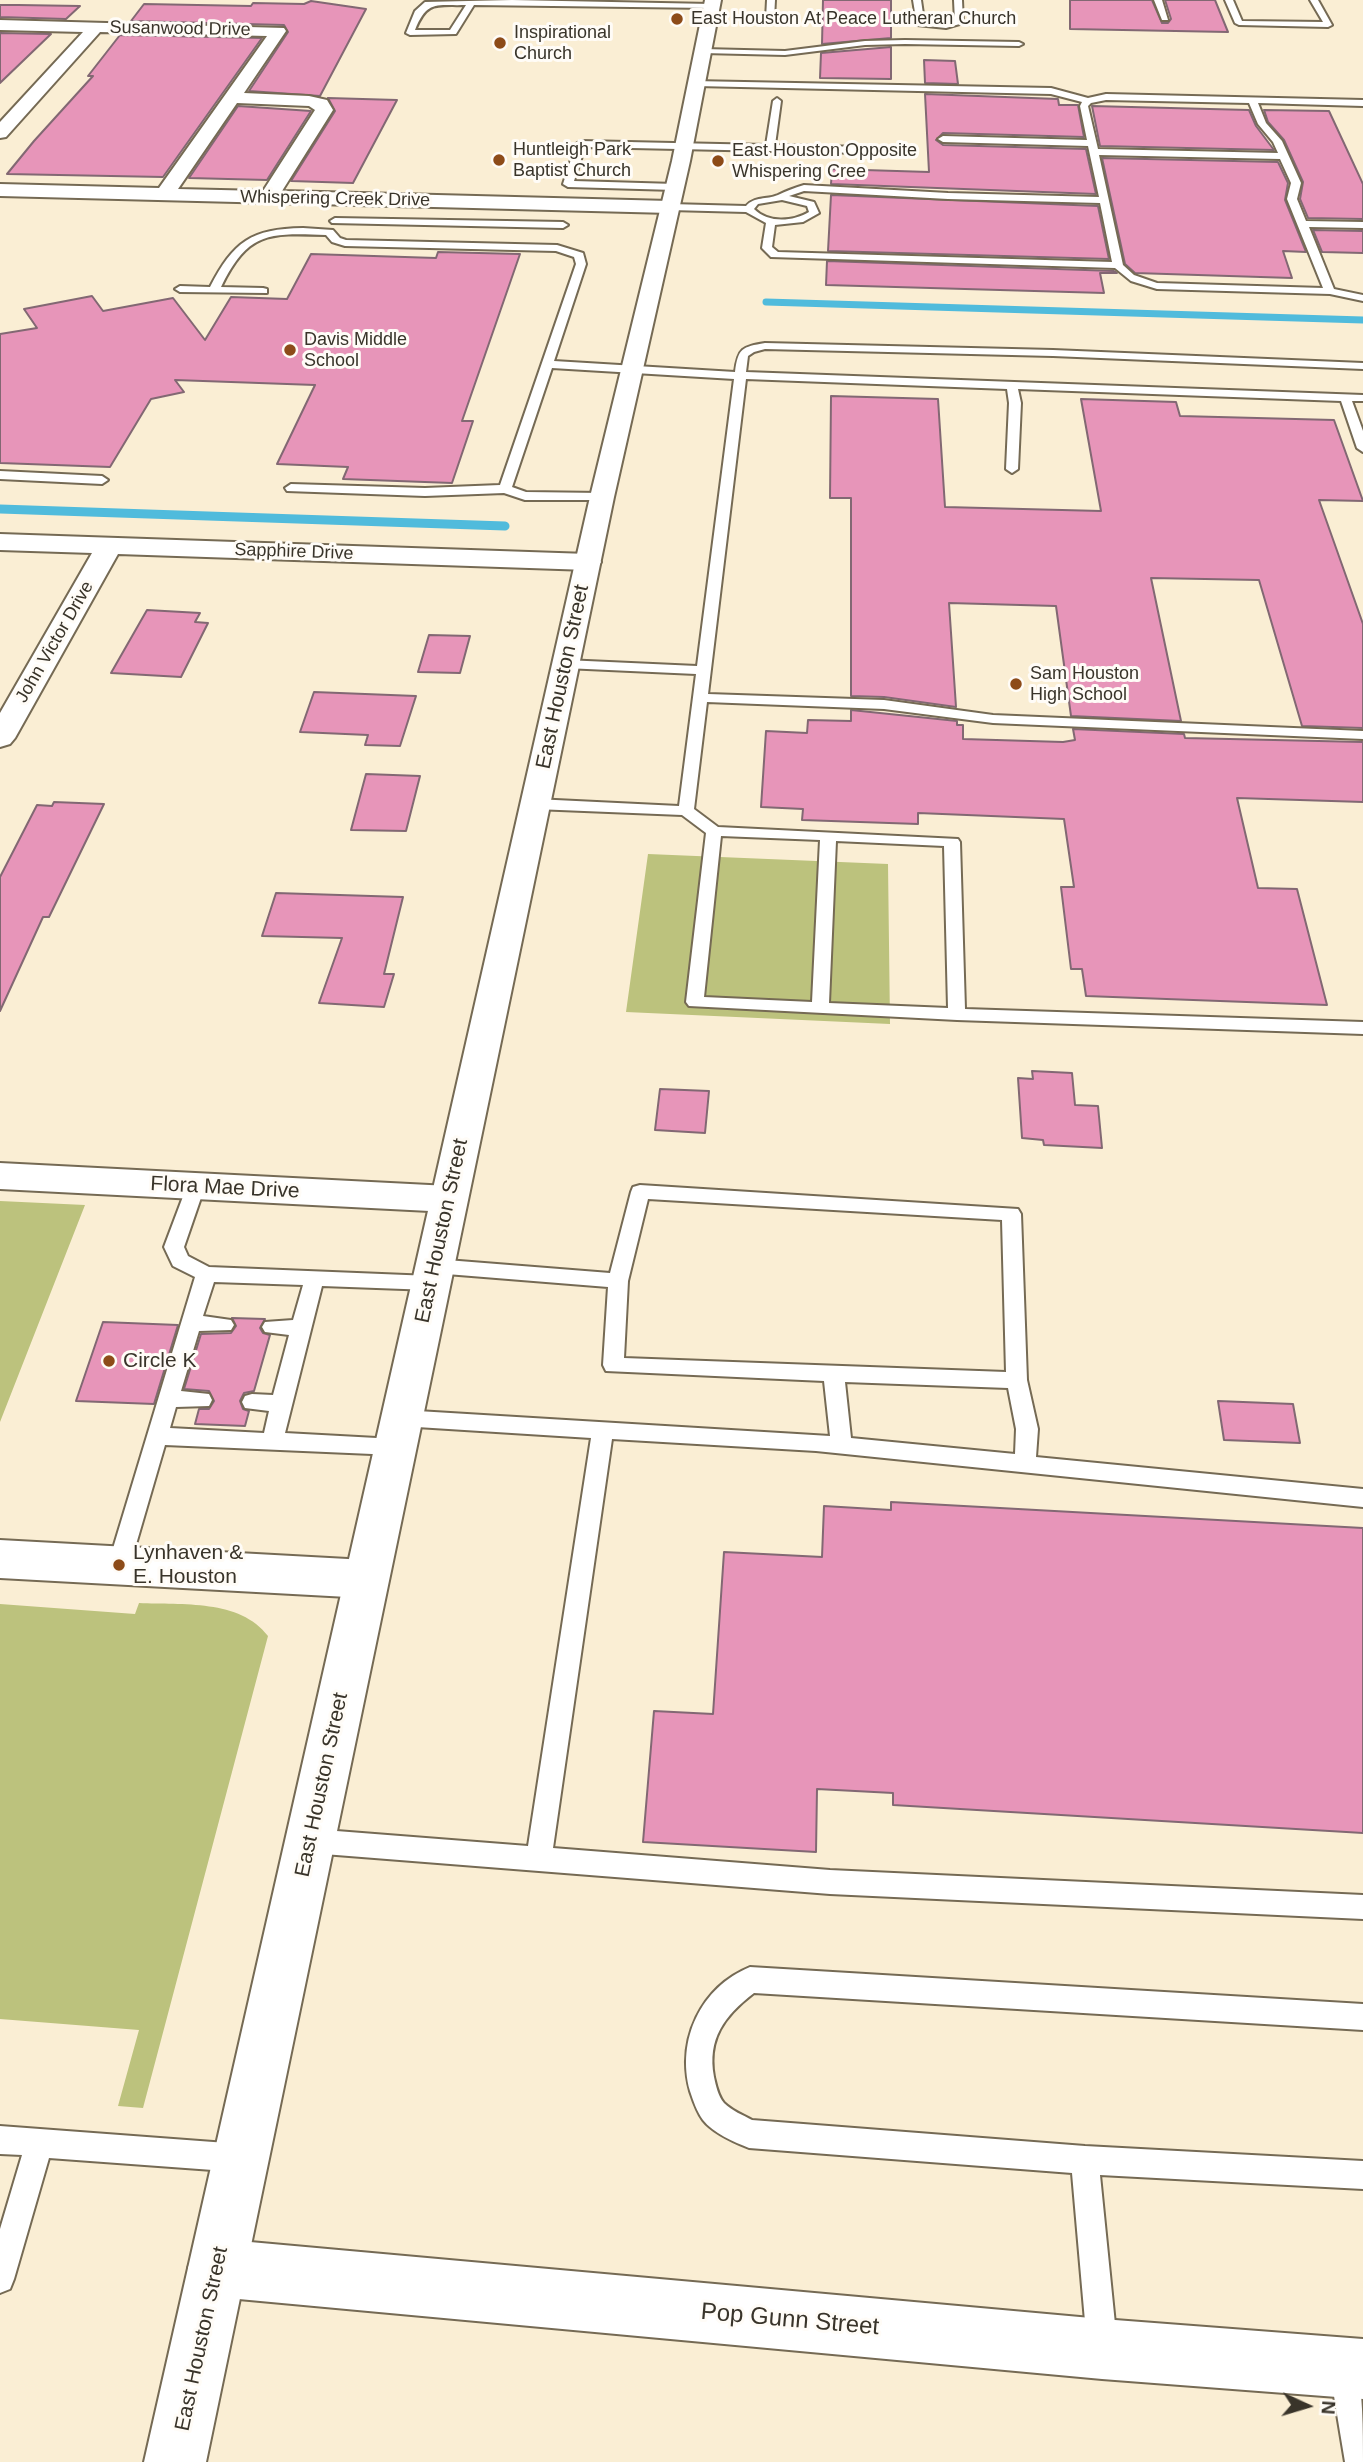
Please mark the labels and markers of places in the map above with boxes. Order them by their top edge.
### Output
place label: East Houston At Peace Lutheran Church [691,8,1016,30]
marker: East Houston At Peace Lutheran Church [669,11,685,27]
place label: Inspirational Church [514,22,611,64]
marker: Inspirational Church [492,35,508,51]
place label: Huntleigh Park Baptist Church [513,139,631,182]
place label: East Houston Opposite Whispering Cree [732,140,917,182]
marker: Huntleigh Park Baptist Church [491,152,507,168]
marker: East Houston Opposite Whispering Cree [710,153,726,169]
place label: Davis Middle School [304,329,407,372]
marker: Davis Middle School [282,342,298,358]
place label: Sam Houston High School [1030,663,1139,706]
marker: Sam Houston High School [1008,676,1024,692]
place label: Circle K [123,1348,197,1374]
marker: Circle K [101,1353,117,1369]
place label: Lynhaven & E. Houston [133,1540,243,1590]
marker: Lynhaven & E. Houston [111,1557,127,1573]

